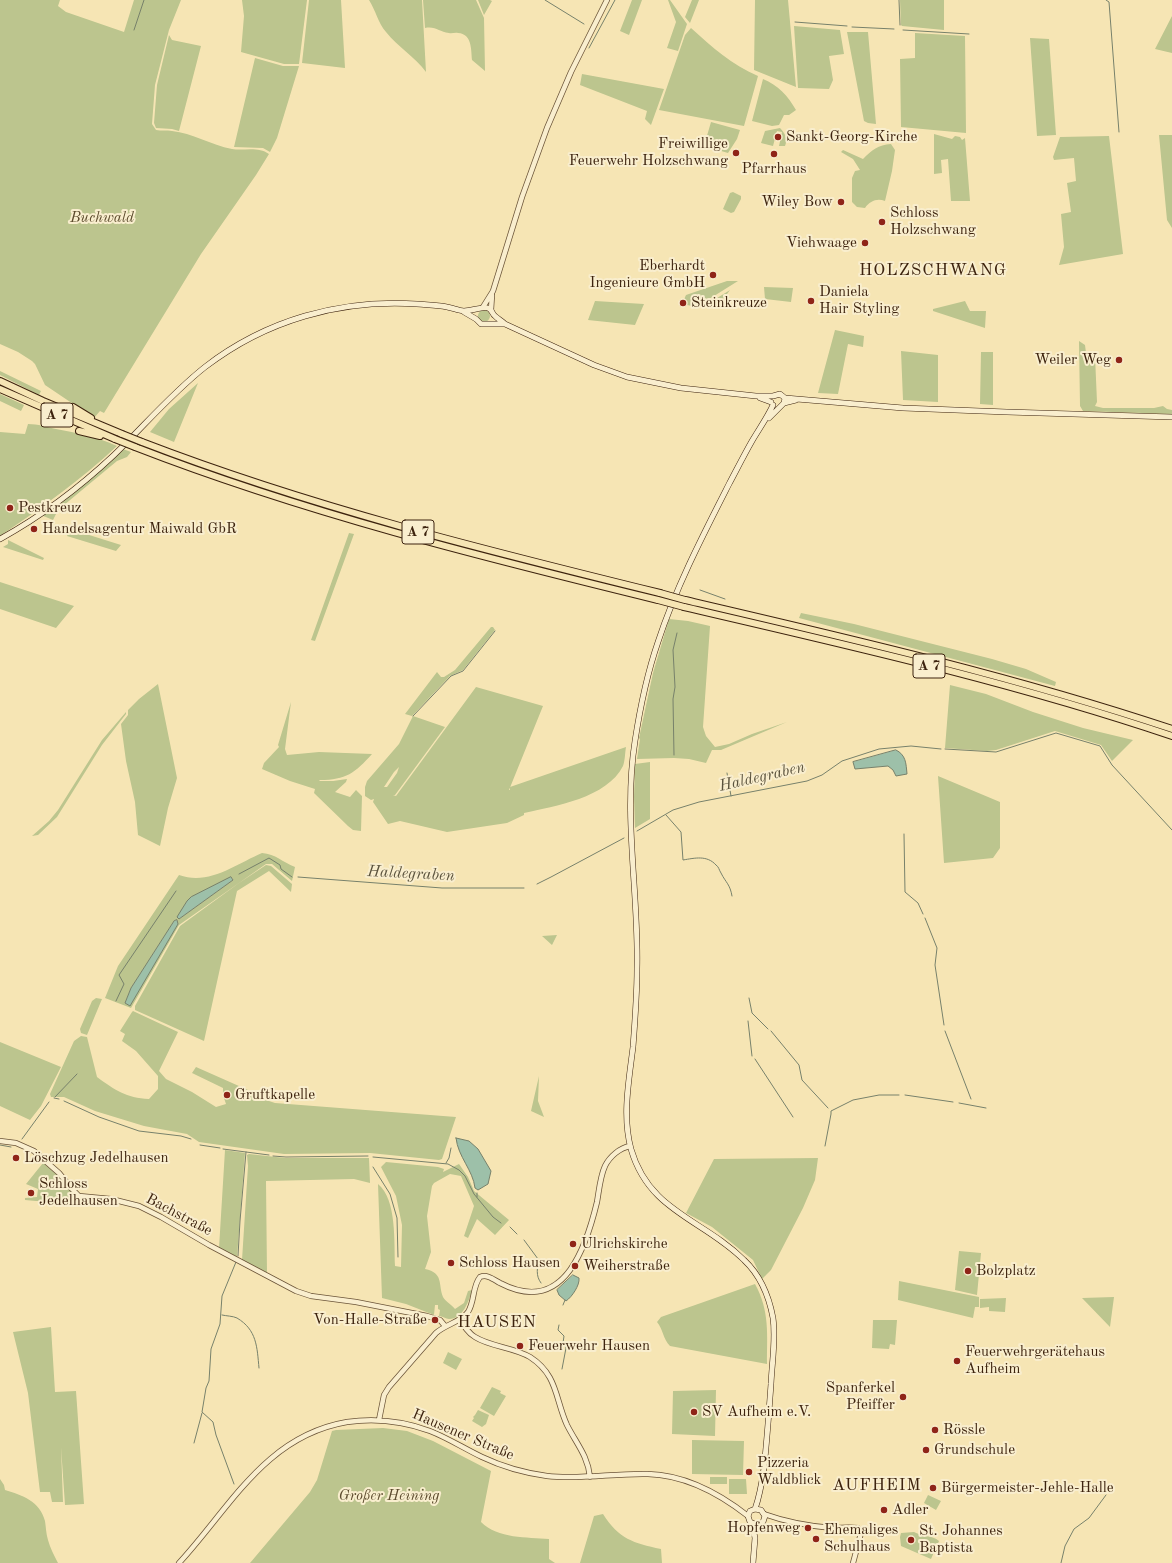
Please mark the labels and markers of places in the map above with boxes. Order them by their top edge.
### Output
place label: Sankt-Georg-Kirche [786,128,917,146]
marker: Sankt-Georg-Kirche [773,132,783,142]
place label: Freiwillige Feuerwehr Holzschwang [569,135,728,170]
marker: Freiwillige Feuerwehr Holzschwang [731,148,741,158]
marker: Pfarrhaus [769,149,779,159]
place label: Pfarrhaus [742,160,806,178]
place label: Wiley Bow [761,193,833,211]
marker: Wiley Bow [836,197,846,207]
place label: Schloss Holzschwang [890,204,976,239]
marker: Schloss Holzschwang [877,217,887,227]
place label: Viehwaage [786,234,857,252]
marker: Viehwaage [860,238,870,248]
place label: Eberhardt Ingenieure GmbH [589,257,705,292]
marker: Eberhardt Ingenieure GmbH [708,270,718,280]
place label: Daniela Hair Styling [819,283,899,318]
place label: Steinkreuze [691,294,767,312]
marker: Daniela Hair Styling [806,296,816,306]
marker: Steinkreuze [678,298,688,308]
place label: Weiler Weg [1035,351,1111,369]
marker: Weiler Weg [1114,355,1124,365]
place label: Pestkreuz [18,499,82,517]
marker: Pestkreuz [5,503,15,513]
place label: Handelsagentur Maiwald GbR [42,520,237,538]
marker: Handelsagentur Maiwald GbR [29,524,39,534]
place label: Gruftkapelle [235,1086,315,1104]
marker: Gruftkapelle [222,1090,232,1100]
place label: Löschzug Jedelhausen [24,1149,168,1167]
marker: Löschzug Jedelhausen [11,1153,21,1163]
place label: Schloss Jedelhausen [39,1175,118,1210]
marker: Schloss Jedelhausen [26,1188,36,1198]
place label: Ulrichskirche [581,1235,668,1253]
marker: Ulrichskirche [568,1239,578,1249]
place label: Schloss Hausen [459,1254,560,1272]
place label: Weiherstraße [583,1257,670,1275]
marker: Schloss Hausen [446,1258,456,1268]
marker: Weiherstraße [570,1261,580,1271]
place label: Bolzplatz [976,1262,1036,1280]
marker: Bolzplatz [963,1266,973,1276]
place label: Von-Halle-Straße [313,1311,427,1329]
marker: Von-Halle-Straße [430,1315,440,1325]
place label: Feuerwehr Hausen [528,1337,650,1355]
marker: Feuerwehr Hausen [515,1341,525,1351]
place label: Feuerwehrgerätehaus Aufheim [965,1343,1105,1378]
marker: Feuerwehrgerätehaus Aufheim [952,1356,962,1366]
place label: Spanferkel Pfeiffer [826,1379,895,1414]
marker: Spanferkel Pfeiffer [898,1392,908,1402]
place label: SV Aufheim e.V. [702,1403,811,1421]
marker: SV Aufheim e.V. [689,1407,699,1417]
place label: Rössle [943,1421,985,1439]
marker: Rössle [930,1425,940,1435]
place label: Grundschule [934,1441,1015,1459]
marker: Grundschule [921,1445,931,1455]
place label: Pizzeria Waldblick [757,1454,821,1489]
marker: Pizzeria Waldblick [744,1467,754,1477]
place label: Bürgermeister-Jehle-Halle [941,1479,1114,1497]
marker: Bürgermeister-Jehle-Halle [928,1483,938,1493]
place label: Adler [892,1501,928,1519]
marker: Adler [879,1505,889,1515]
place label: Hopfenweg [727,1519,800,1537]
place label: Ehemaliges Schulhaus [824,1521,898,1556]
place label: St. Johannes Baptista [919,1522,1003,1557]
marker: Hopfenweg [803,1523,813,1533]
marker: Ehemaliges Schulhaus [811,1534,821,1544]
marker: St. Johannes Baptista [906,1535,916,1545]

